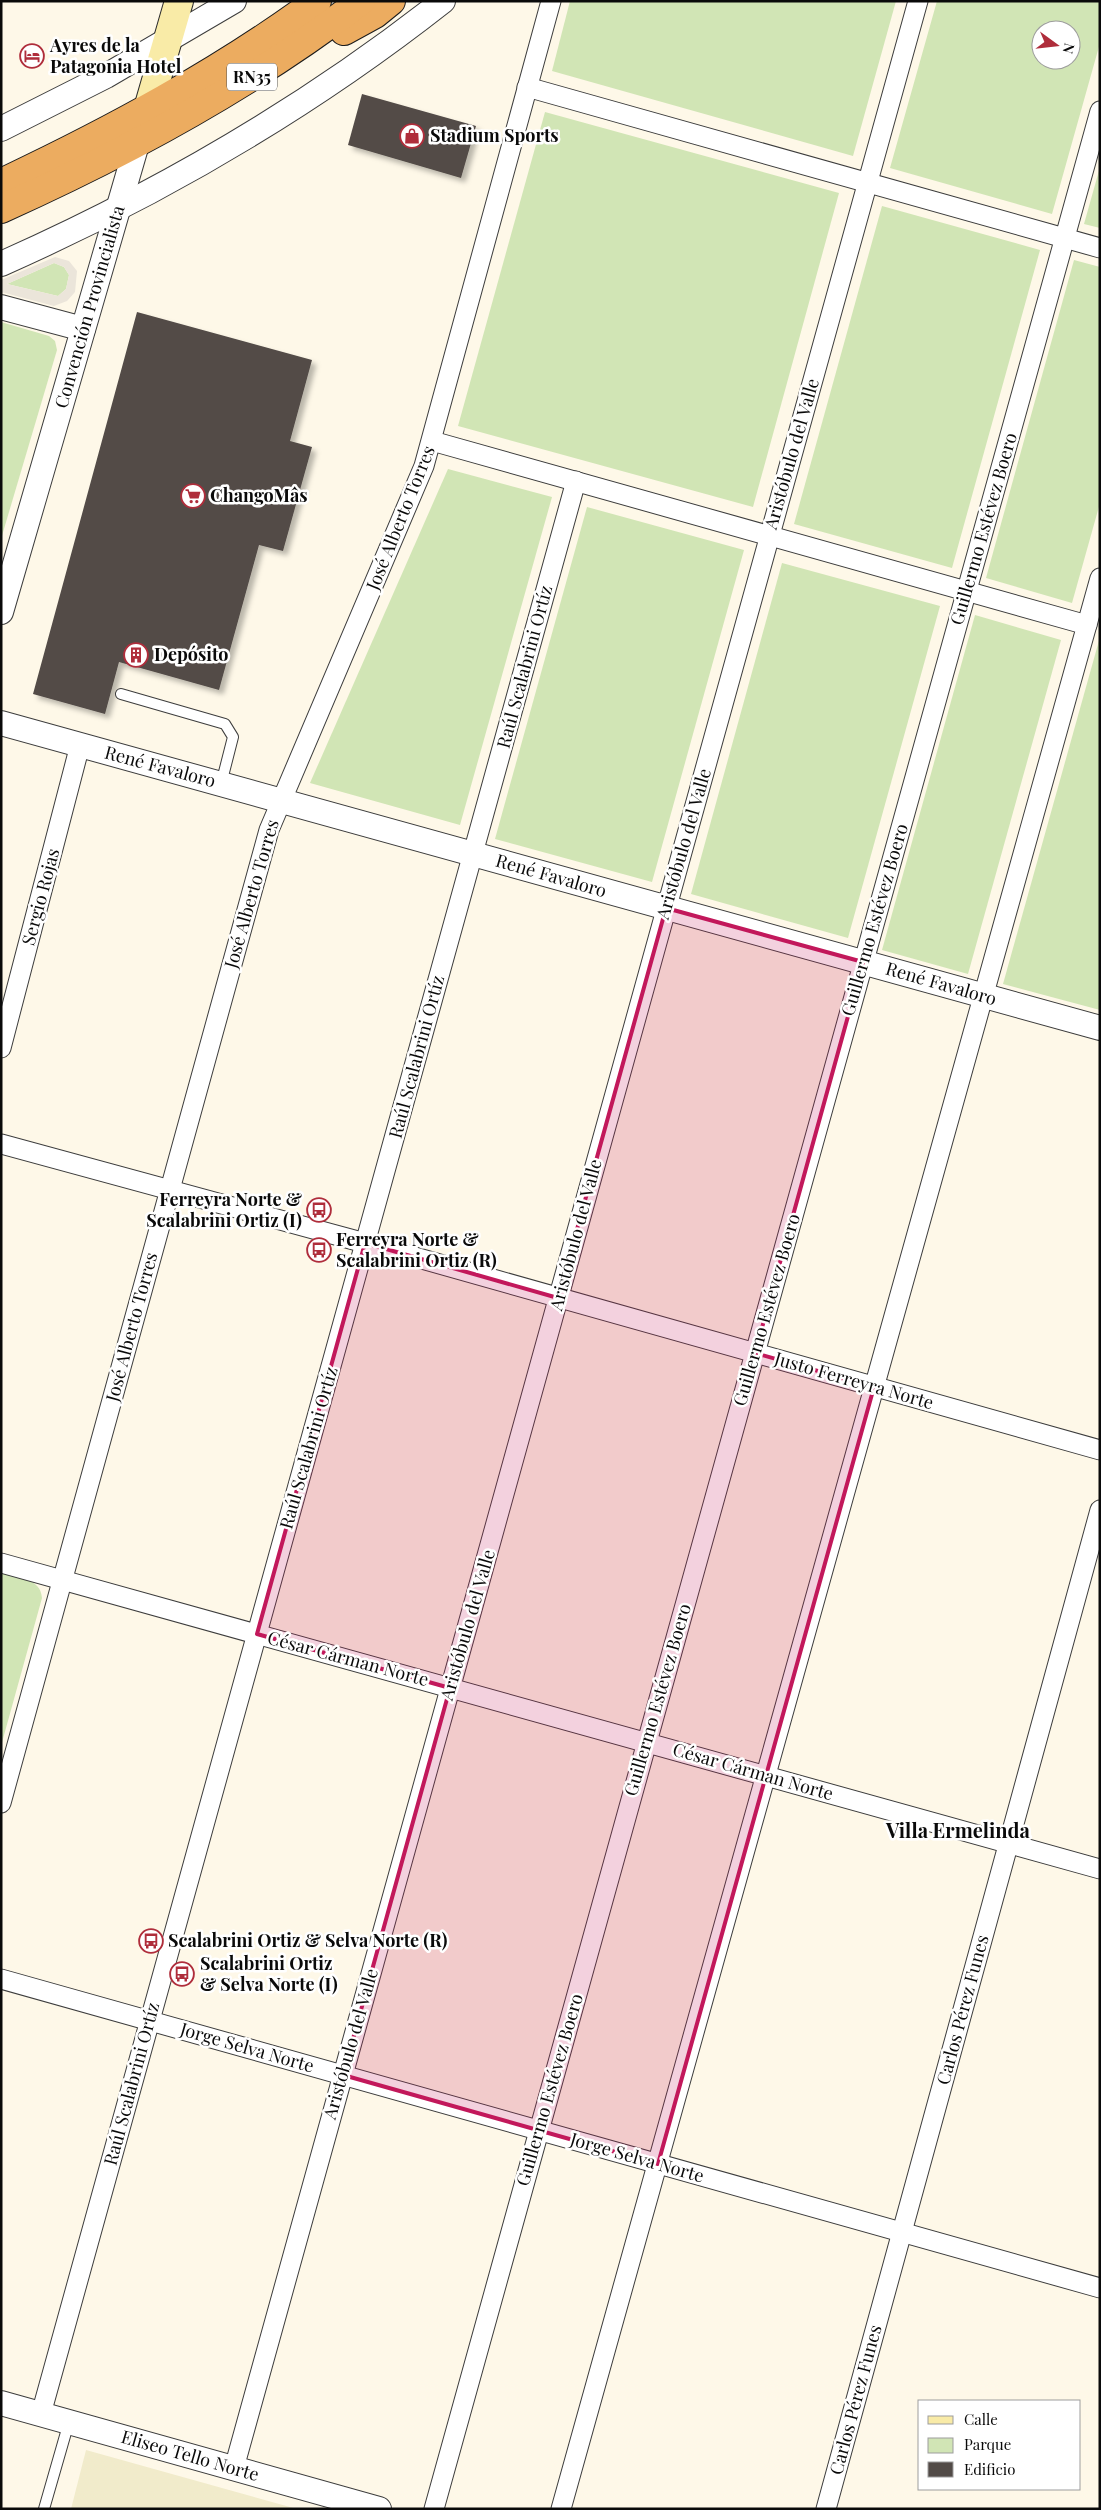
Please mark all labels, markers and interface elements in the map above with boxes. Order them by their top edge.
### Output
north arrow [1031,20,1081,70]
place label: Ayres de la Patagonia Hotel [49,33,182,78]
text: N [1059,41,1080,56]
hotel icon: Ayres de la Patagonia Hotel [19,43,45,69]
road number: RN35 [227,64,277,90]
shop icon: Stadium Sports [399,123,425,149]
place label: Stadium Sports [430,123,559,147]
street label: Convención Provincialista [49,202,130,411]
street label: Aristóbulo del Valle [758,376,824,533]
street label: Guillermo Estévez Boero [944,430,1022,628]
street label: José Alberto Torres [360,442,440,594]
supermarket icon: ChangoMâs [180,483,206,509]
place label: ChangoMâs [210,483,308,507]
street label: Raúl Scalabrini Ortíz [491,583,557,751]
building icon: Depósito [123,642,149,668]
place label: Depósito [154,642,228,666]
street label: René Favaloro [102,740,219,792]
street label: Aristóbulo del Valle [650,766,716,923]
street label: José Alberto Torres [218,817,284,972]
street label: Guillermo Estévez Boero [835,821,913,1019]
street label: Sergio Rojas [16,846,64,948]
street label: René Favaloro [493,848,609,902]
street label: René Favaloro [883,956,999,1010]
street label: Raúl Scalabrini Ortíz [383,973,449,1141]
street label: Aristóbulo del Valle [543,1156,607,1314]
place label: Ferreyra Norte & Scalabrini Ortiz (I) [146,1187,302,1232]
bus stop icon: Ferreyra Norte & Scalabrini Ortiz (I) [306,1197,332,1223]
street label: Guillermo Estévez Boero [727,1211,805,1409]
place label: Ferreyra Norte & Scalabrini Ortiz (R) [336,1227,497,1272]
bus stop icon: Ferreyra Norte & Scalabrini Ortiz (R) [306,1237,332,1263]
street label: José Alberto Torres [99,1249,162,1405]
street label: Justo Ferreyra Norte [771,1346,937,1414]
street label: Raúl Scalabrini Ortíz [273,1364,343,1532]
street label: Aristóbulo del Valle [434,1547,500,1704]
street label: Guillermo Estévez Boero [618,1601,696,1799]
street label: César Cárman Norte [265,1625,431,1691]
street label: César Cárman Norte [670,1737,836,1805]
district label: Villa Ermelinda [885,1816,1031,1843]
bus stop icon: Scalabrini Ortiz & Selva Norte (R) [138,1928,164,1954]
place label: Scalabrini Ortiz & Selva Norte (R) [168,1928,448,1952]
street label: Carlos Pérez Funes [930,1932,994,2087]
place label: Scalabrini Ortiz & Selva Norte (I) [200,1951,338,1996]
bus stop icon: Scalabrini Ortiz & Selva Norte (I) [169,1961,195,1987]
street label: Aristóbulo del Valle [317,1966,383,2123]
street label: Guillermo Estévez Boero [510,1991,588,2189]
street label: Raúl Scalabrini Ortíz [98,2000,164,2168]
street label: Jorge Selva Norte [177,2016,317,2078]
street label: Jorge Selva Norte [567,2126,707,2188]
street label: Carlos Pérez Funes [823,2322,887,2477]
legend [918,2400,1081,2490]
text: Calle [964,2409,998,2429]
street label: Eliseo Tello Norte [119,2424,262,2486]
text: Parque [964,2434,1011,2454]
text: Edificio [964,2459,1015,2479]

